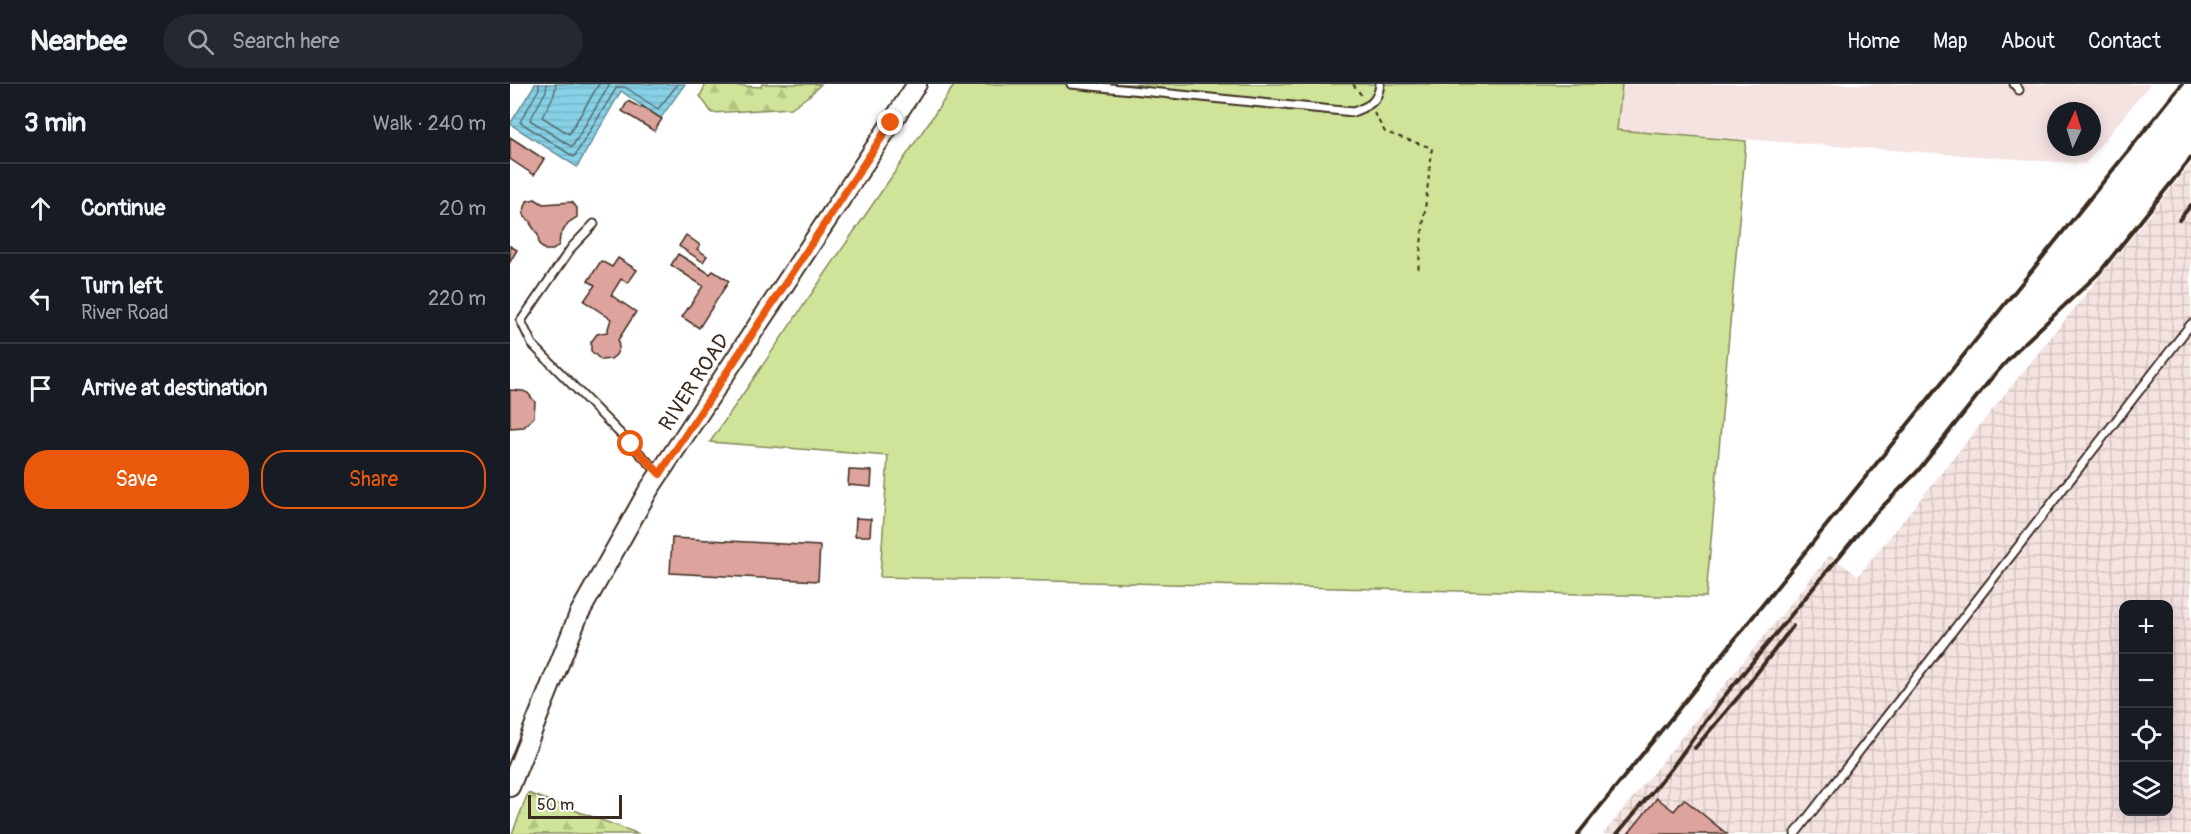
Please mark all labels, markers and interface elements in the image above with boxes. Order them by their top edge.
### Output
search box [163,14,583,68]
text: Nearbee [30,24,127,59]
icon: search [184,25,217,58]
text: Search here [232,27,340,55]
text: Home [1847,28,1900,55]
text: Map [1933,28,1968,55]
text: About [2001,28,2055,55]
text: Contact [2088,28,2161,55]
north arrow [2047,102,2101,156]
text: 3 min [24,107,86,139]
route end [877,109,903,135]
text: Walk · 240 m [373,111,486,136]
icon: ahead [24,192,57,225]
text: Continue [81,194,165,222]
text: 20 m [439,196,486,221]
text: Turn left [81,272,163,300]
icon: left [24,282,57,315]
text: 220 m [428,286,486,311]
text: River Road [81,300,169,325]
street label: RIVER ROAD [653,329,736,436]
icon: arrive [24,372,57,405]
text: Arrive at destination [81,374,267,402]
route start [617,430,643,456]
button: Save [24,450,249,509]
button: Share [261,450,486,509]
map controls [2119,600,2173,816]
button: + [2119,600,2173,654]
button: − [2119,654,2173,708]
button: locate [2119,708,2173,762]
button: layers [2119,762,2173,816]
scale bar [528,792,622,820]
text: 50 m [537,795,574,815]

